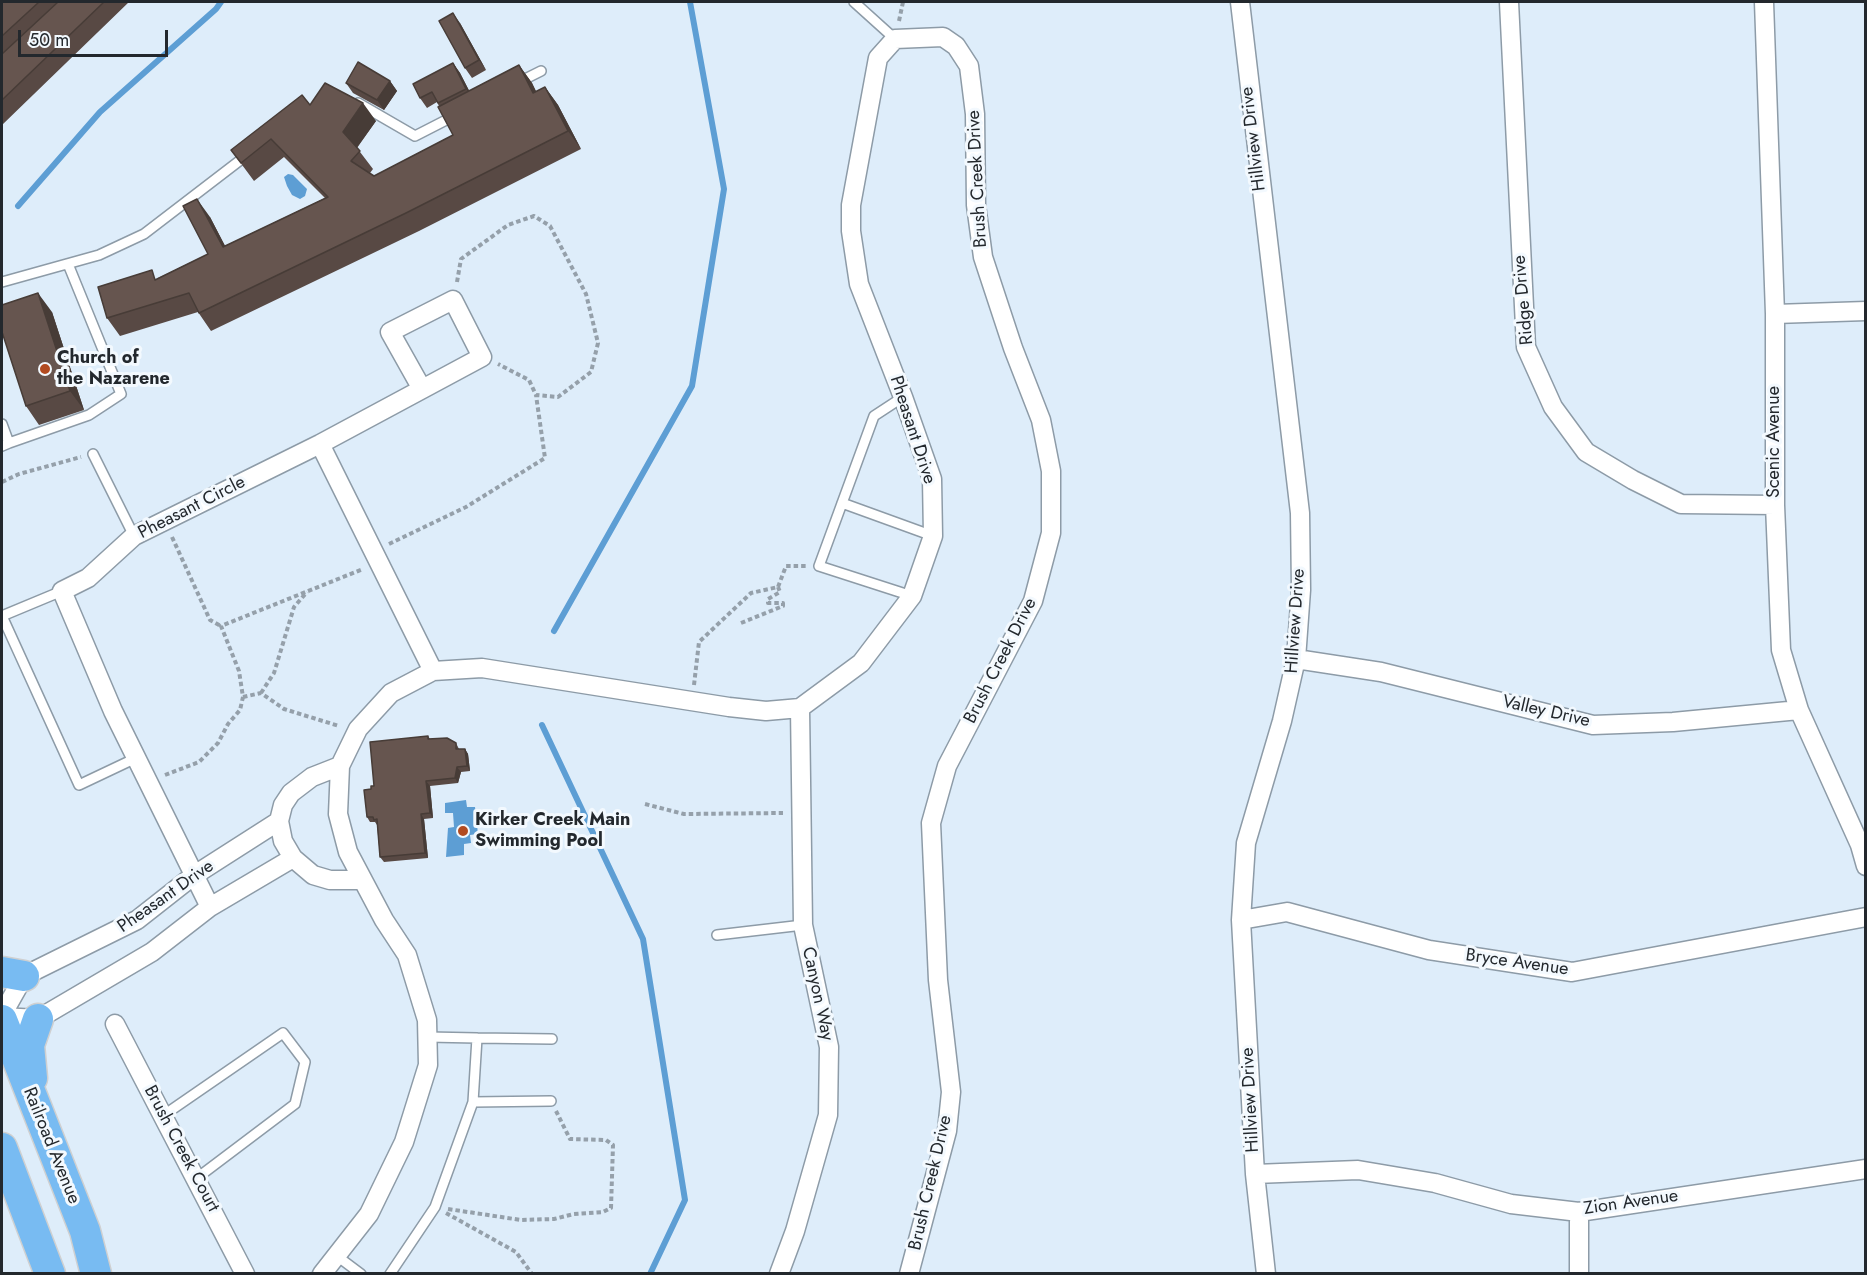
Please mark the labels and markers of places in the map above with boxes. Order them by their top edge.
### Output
place label: Church of the Nazarene [57,348,170,391]
marker: Church of the Nazarene [38,362,52,376]
place label: Kirker Creek Main Swimming Pool [475,810,630,852]
marker: Kirker Creek Main Swimming Pool [456,824,470,838]

